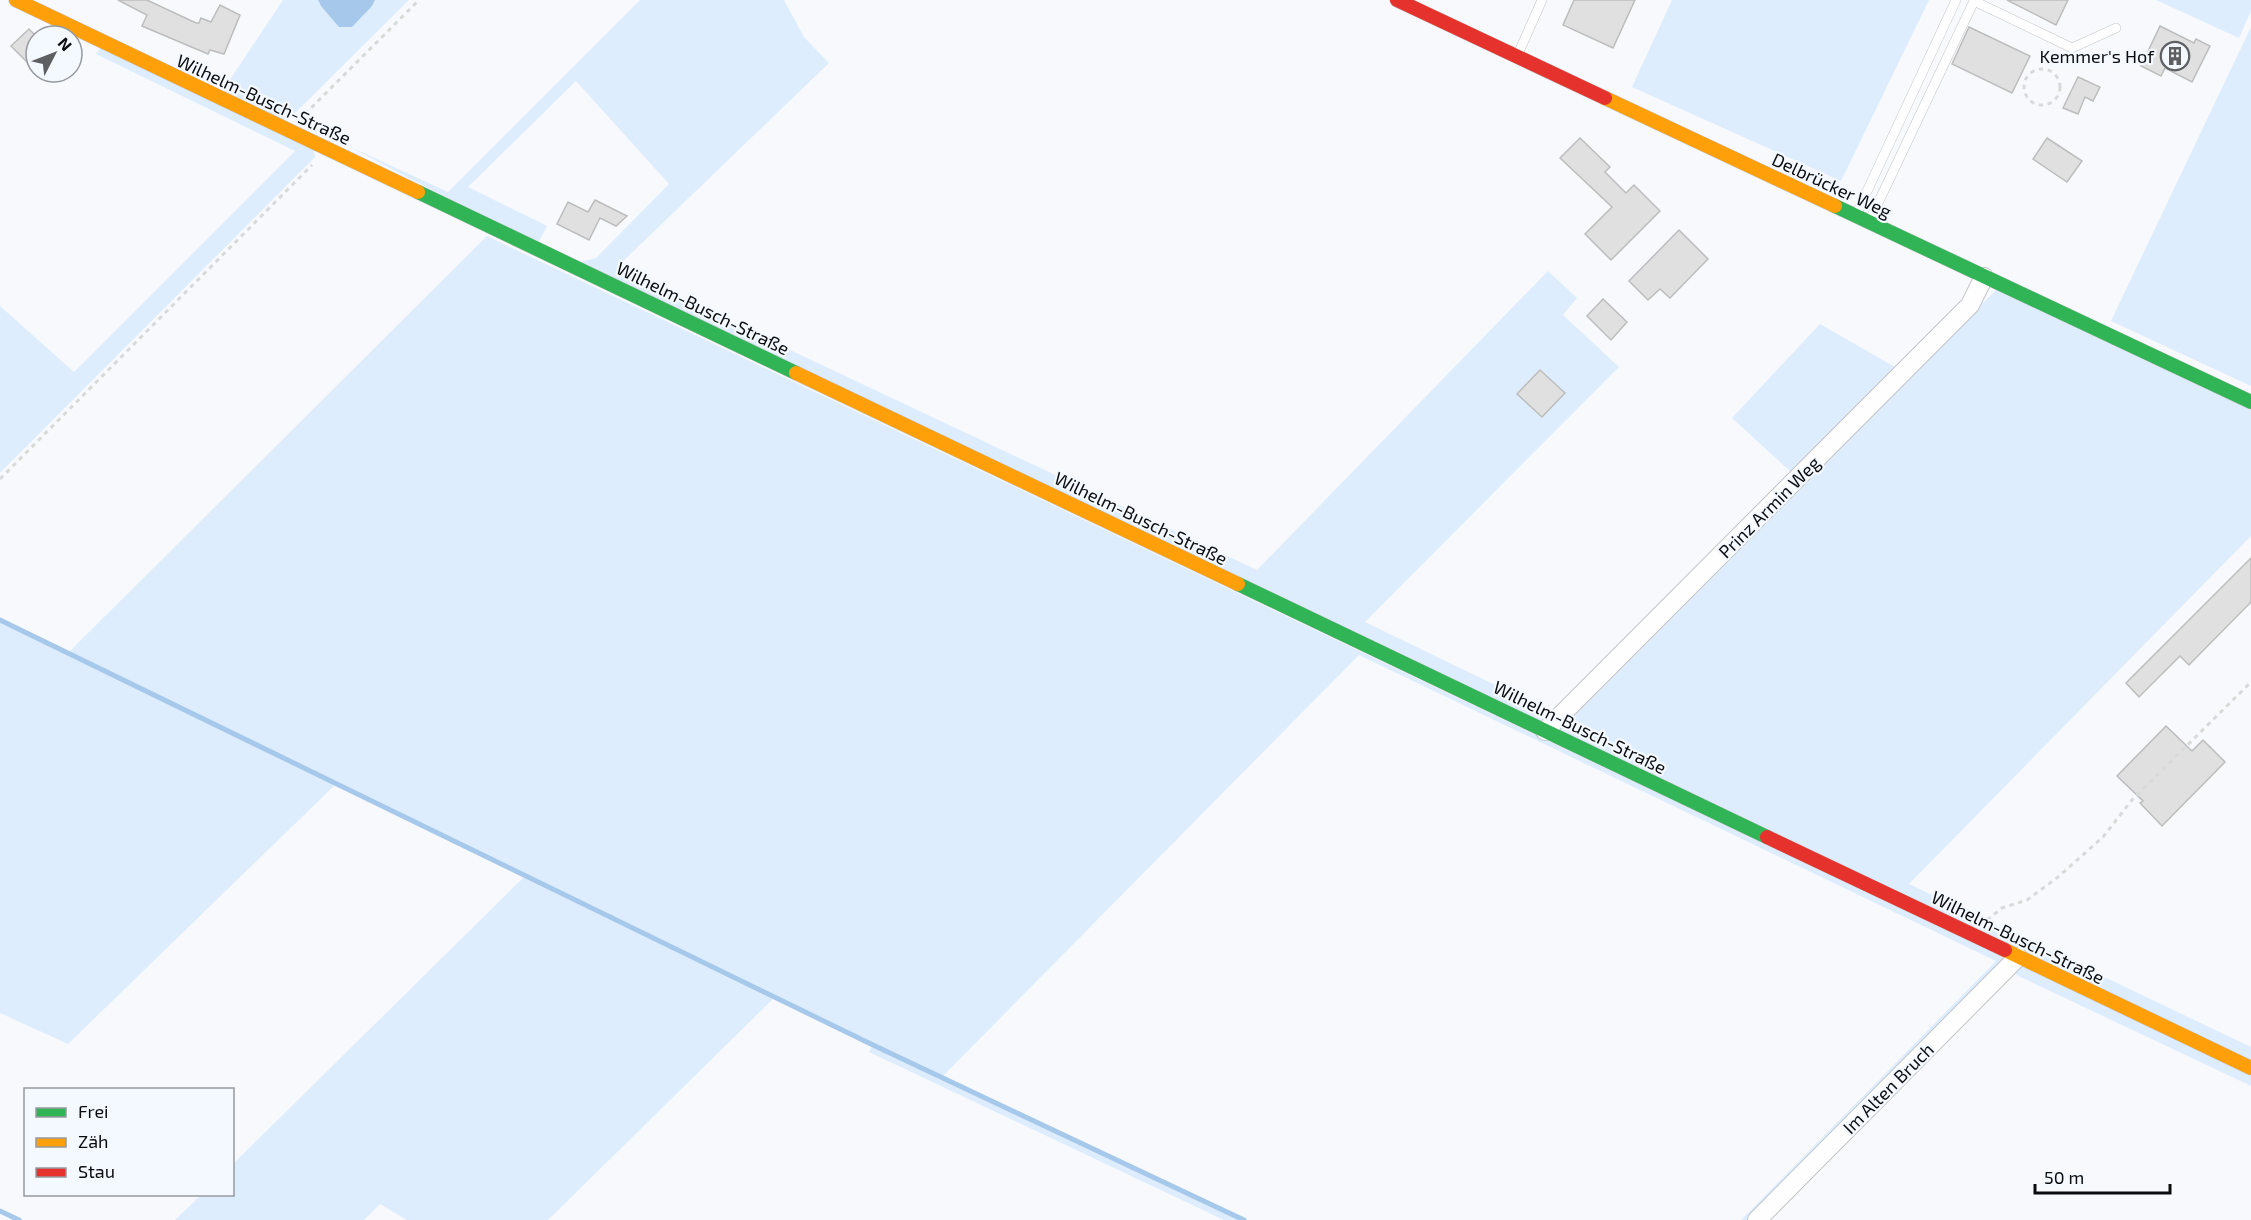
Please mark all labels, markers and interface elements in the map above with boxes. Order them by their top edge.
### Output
north arrow [24,24,84,84]
text: N [55,33,76,54]
building icon: Kemmer's Hof [2159,40,2191,72]
place label: Kemmer's Hof [2040,45,2155,67]
street label: Wilhelm-Busch-Straße [173,49,355,149]
street label: Delbrücker Weg [1769,148,1895,222]
street label: Wilhelm-Busch-Straße [613,257,793,359]
street label: Prinz Armin Weg [1714,452,1824,562]
street label: Wilhelm-Busch-Straße [1051,467,1231,569]
street label: Wilhelm-Busch-Straße [1490,676,1670,778]
street label: Wilhelm-Busch-Straße [1928,886,2108,988]
street label: Im Alten Bruch [1838,1038,1938,1138]
legend [24,1088,234,1196]
text: Frei [78,1100,109,1122]
text: Zäh [78,1130,109,1152]
scale bar [2035,1157,2170,1195]
text: Stau [78,1160,115,1182]
text: 50 m [2044,1166,2084,1188]

